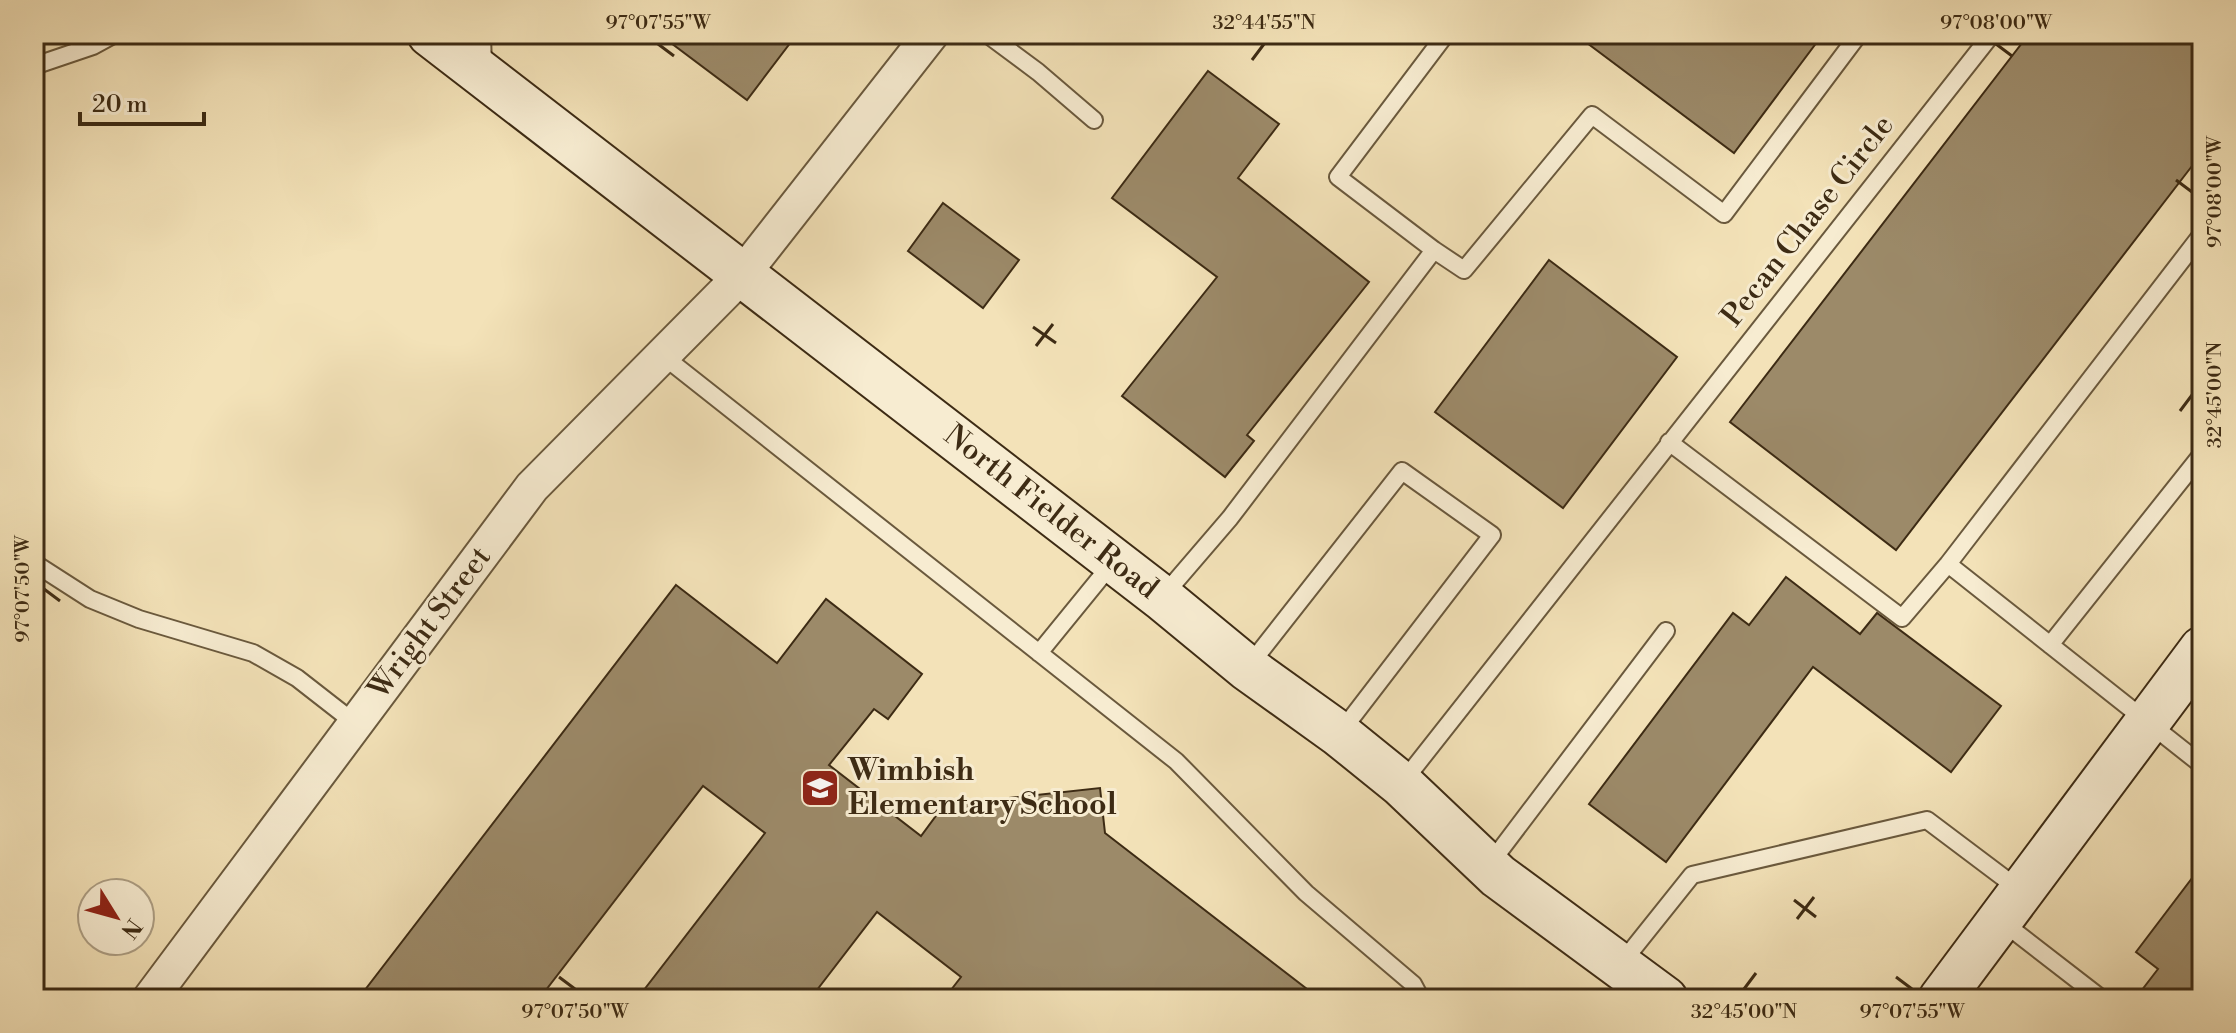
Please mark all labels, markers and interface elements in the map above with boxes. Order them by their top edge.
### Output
text: 97°07'55"W [605,11,711,36]
text: 32°44'55"N [1212,11,1316,36]
text: 97°08'00"W [1940,11,2053,36]
scale bar [80,76,204,126]
text: 20 m [92,90,148,120]
street label: Pecan Chase Circle [1714,108,1902,334]
text: 97°08'00"W [2203,135,2228,248]
text: 32°45'00"N [2203,342,2228,448]
street label: North Fielder Road [936,416,1166,608]
text: 97°07'50"W [11,534,36,643]
street label: Wright Street [360,539,500,708]
place label: Wimbish Elementary School [847,752,1117,824]
school or university icon: Wimbish Elementary School [799,767,841,809]
north arrow [76,877,156,957]
text: N [114,913,147,944]
text: 97°07'50"W [521,1000,630,1025]
text: 32°45'00"N [1691,1000,1797,1025]
text: 97°07'55"W [1859,1000,1965,1025]

